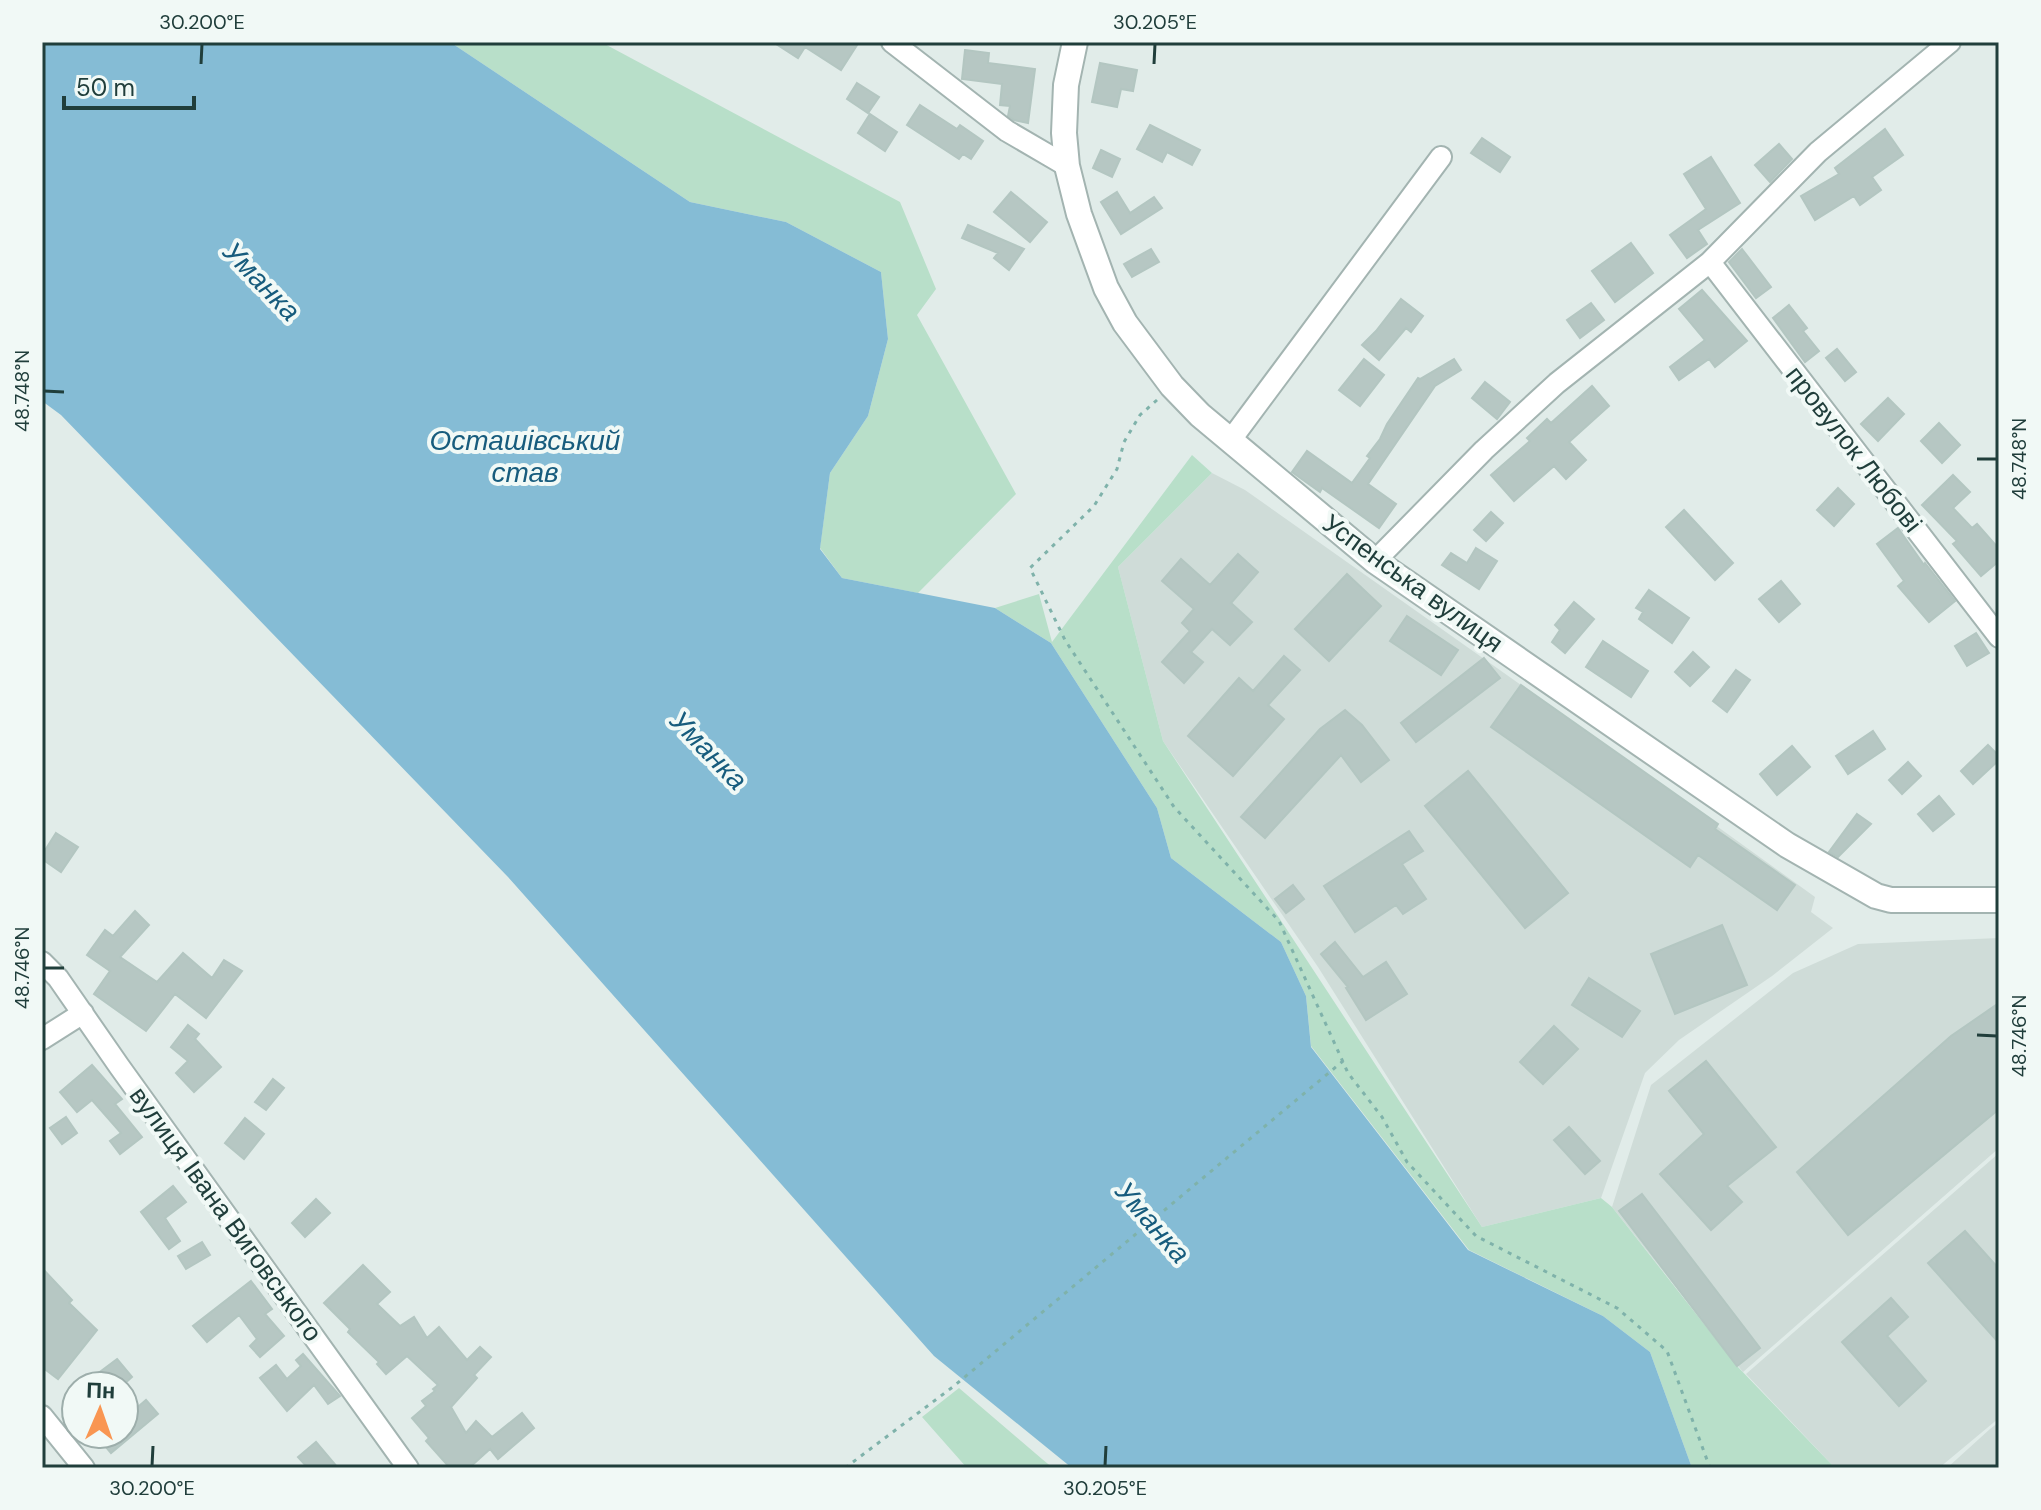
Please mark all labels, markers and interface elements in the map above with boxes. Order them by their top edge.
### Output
text: 30.200°E [159,9,245,35]
text: 30.205°E [1113,9,1197,35]
scale bar [64,60,194,110]
text: 50 m [76,72,135,103]
water label: Уманка [214,233,308,329]
text: 48.748°N [9,350,35,432]
street label: провулок Любові [1778,359,1930,539]
text: 48.748°N [2006,418,2032,500]
water label: Осташівський став [430,422,621,491]
street label: Успенська вулиця [1316,506,1510,660]
water label: Уманка [661,702,755,798]
text: 48.746°N [9,927,35,1009]
text: 48.746°N [2006,995,2032,1077]
street label: вулиця Івана Виговського [122,1080,330,1348]
water label: Уманка [1106,1173,1198,1271]
north arrow [60,1370,140,1450]
text: Пн [86,1376,116,1406]
text: 30.200°E [109,1475,195,1501]
text: 30.205°E [1063,1475,1147,1501]

